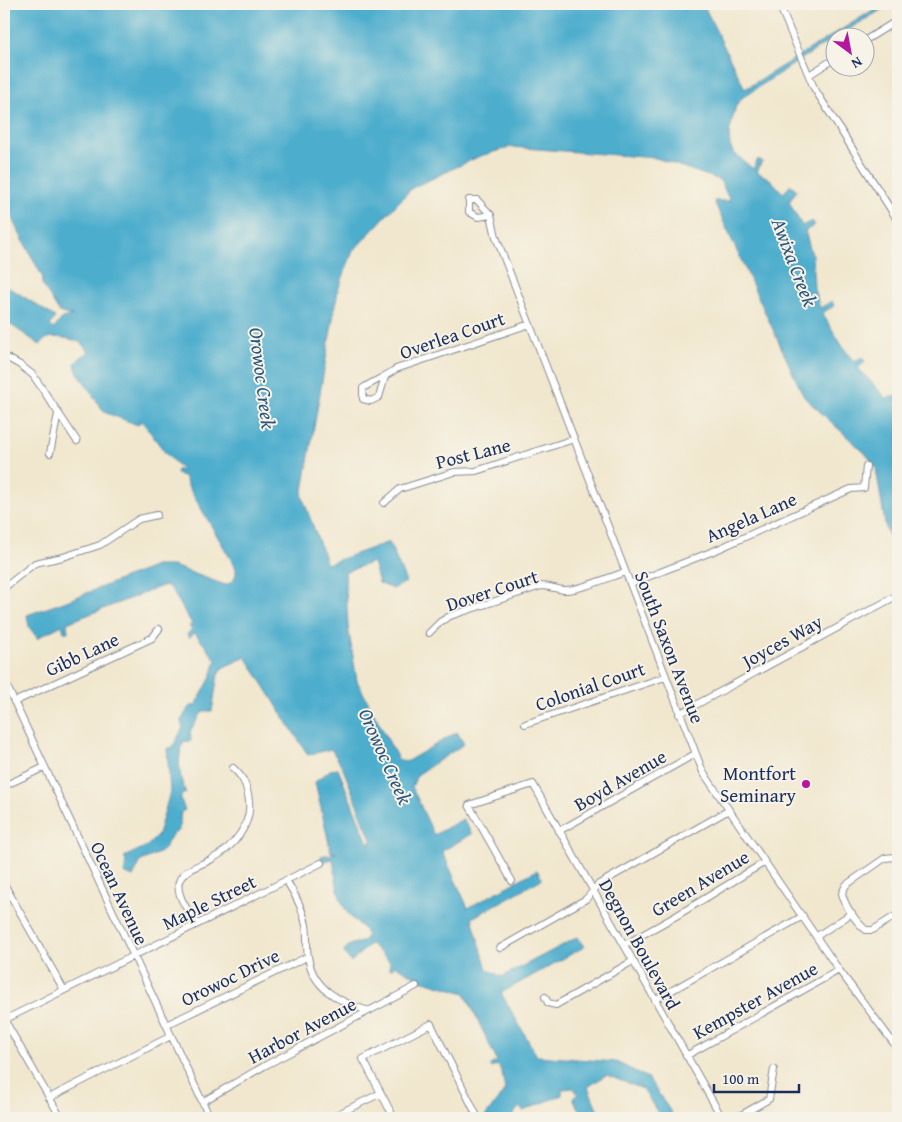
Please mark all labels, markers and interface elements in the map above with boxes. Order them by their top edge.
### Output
north arrow [824,28,874,78]
text: N [847,52,866,74]
water label: Awixa Creek [764,212,826,311]
street label: Overlea Court [396,304,509,366]
water label: Orowoc Creek [242,325,284,431]
street label: Post Lane [433,430,513,476]
street label: Angela Lane [701,484,801,549]
street label: Dover Court [442,562,542,618]
street label: South Saxon Avenue [628,567,712,727]
street label: Joyces Way [735,607,828,676]
street label: Gibb Lane [41,625,123,683]
street label: Colonial Court [531,654,649,718]
water label: Orowoc Creek [352,703,420,809]
street label: Boyd Avenue [569,742,672,818]
place label: Montfort Seminary [720,759,797,809]
marker: Montfort Seminary [800,778,812,790]
street label: Ocean Avenue [84,837,156,949]
street label: Green Avenue [646,843,754,923]
street label: Maple Street [157,867,261,937]
street label: Degnon Boulevard [592,873,688,1015]
street label: Orowoc Drive [176,941,284,1013]
street label: Kempster Avenue [687,954,823,1046]
street label: Harbor Avenue [243,990,361,1070]
scale bar [714,1062,800,1094]
text: 100 m [722,1068,760,1089]

